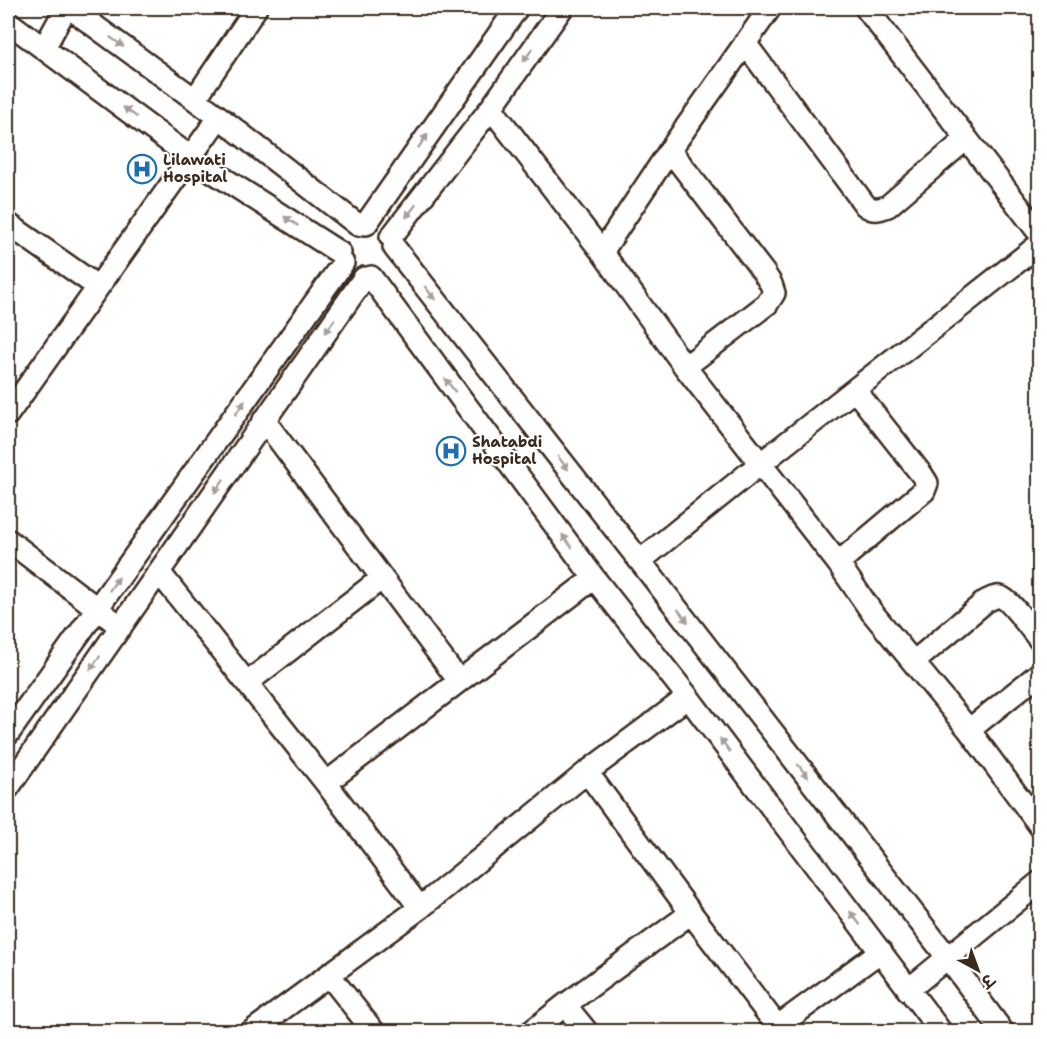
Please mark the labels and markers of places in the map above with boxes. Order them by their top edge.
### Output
place label: Lilawati Hospital [163,150,228,187]
hospital icon: Lilawati Hospital [126,153,158,185]
place label: Shatabdi Hospital [472,432,542,469]
hospital icon: Shatabdi Hospital [435,435,467,467]

